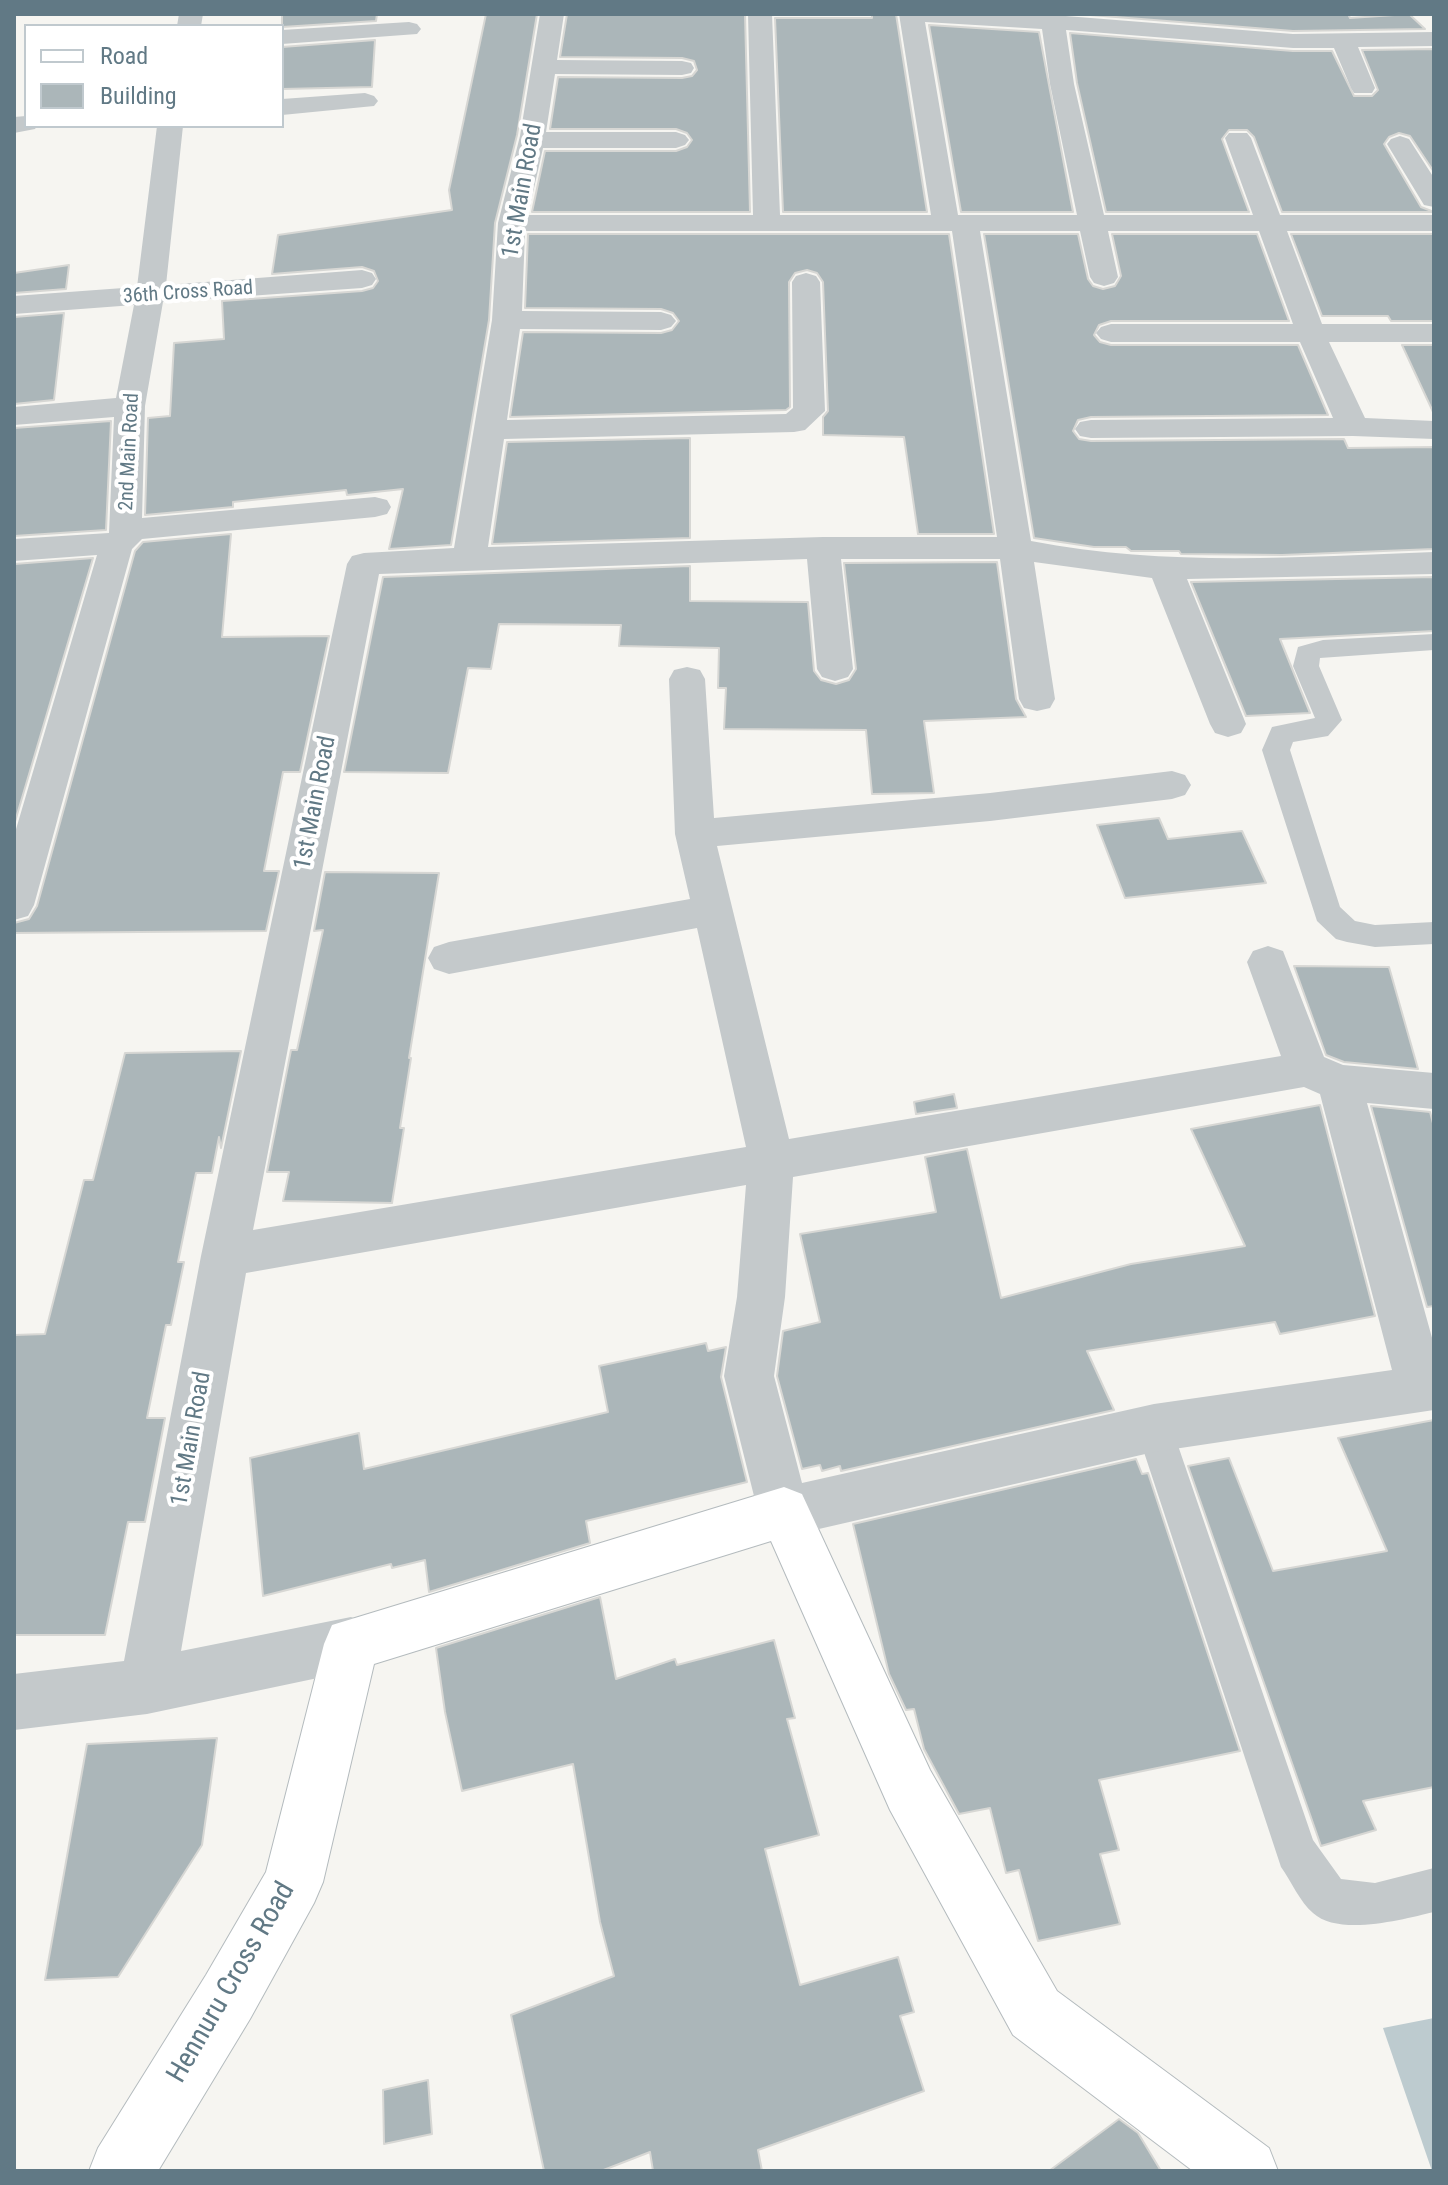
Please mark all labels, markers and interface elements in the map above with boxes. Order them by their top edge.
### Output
legend [24,24,284,128]
text: Road [100,42,148,70]
text: Building [100,82,177,110]
street label: 1st Main Road [497,122,549,260]
street label: 36th Cross Road [122,276,254,310]
street label: 2nd Main Road [115,393,145,511]
street label: 1st Main Road [289,734,343,872]
street label: 1st Main Road [166,1370,218,1508]
street label: Hennuru Cross Road [161,1877,303,2089]

